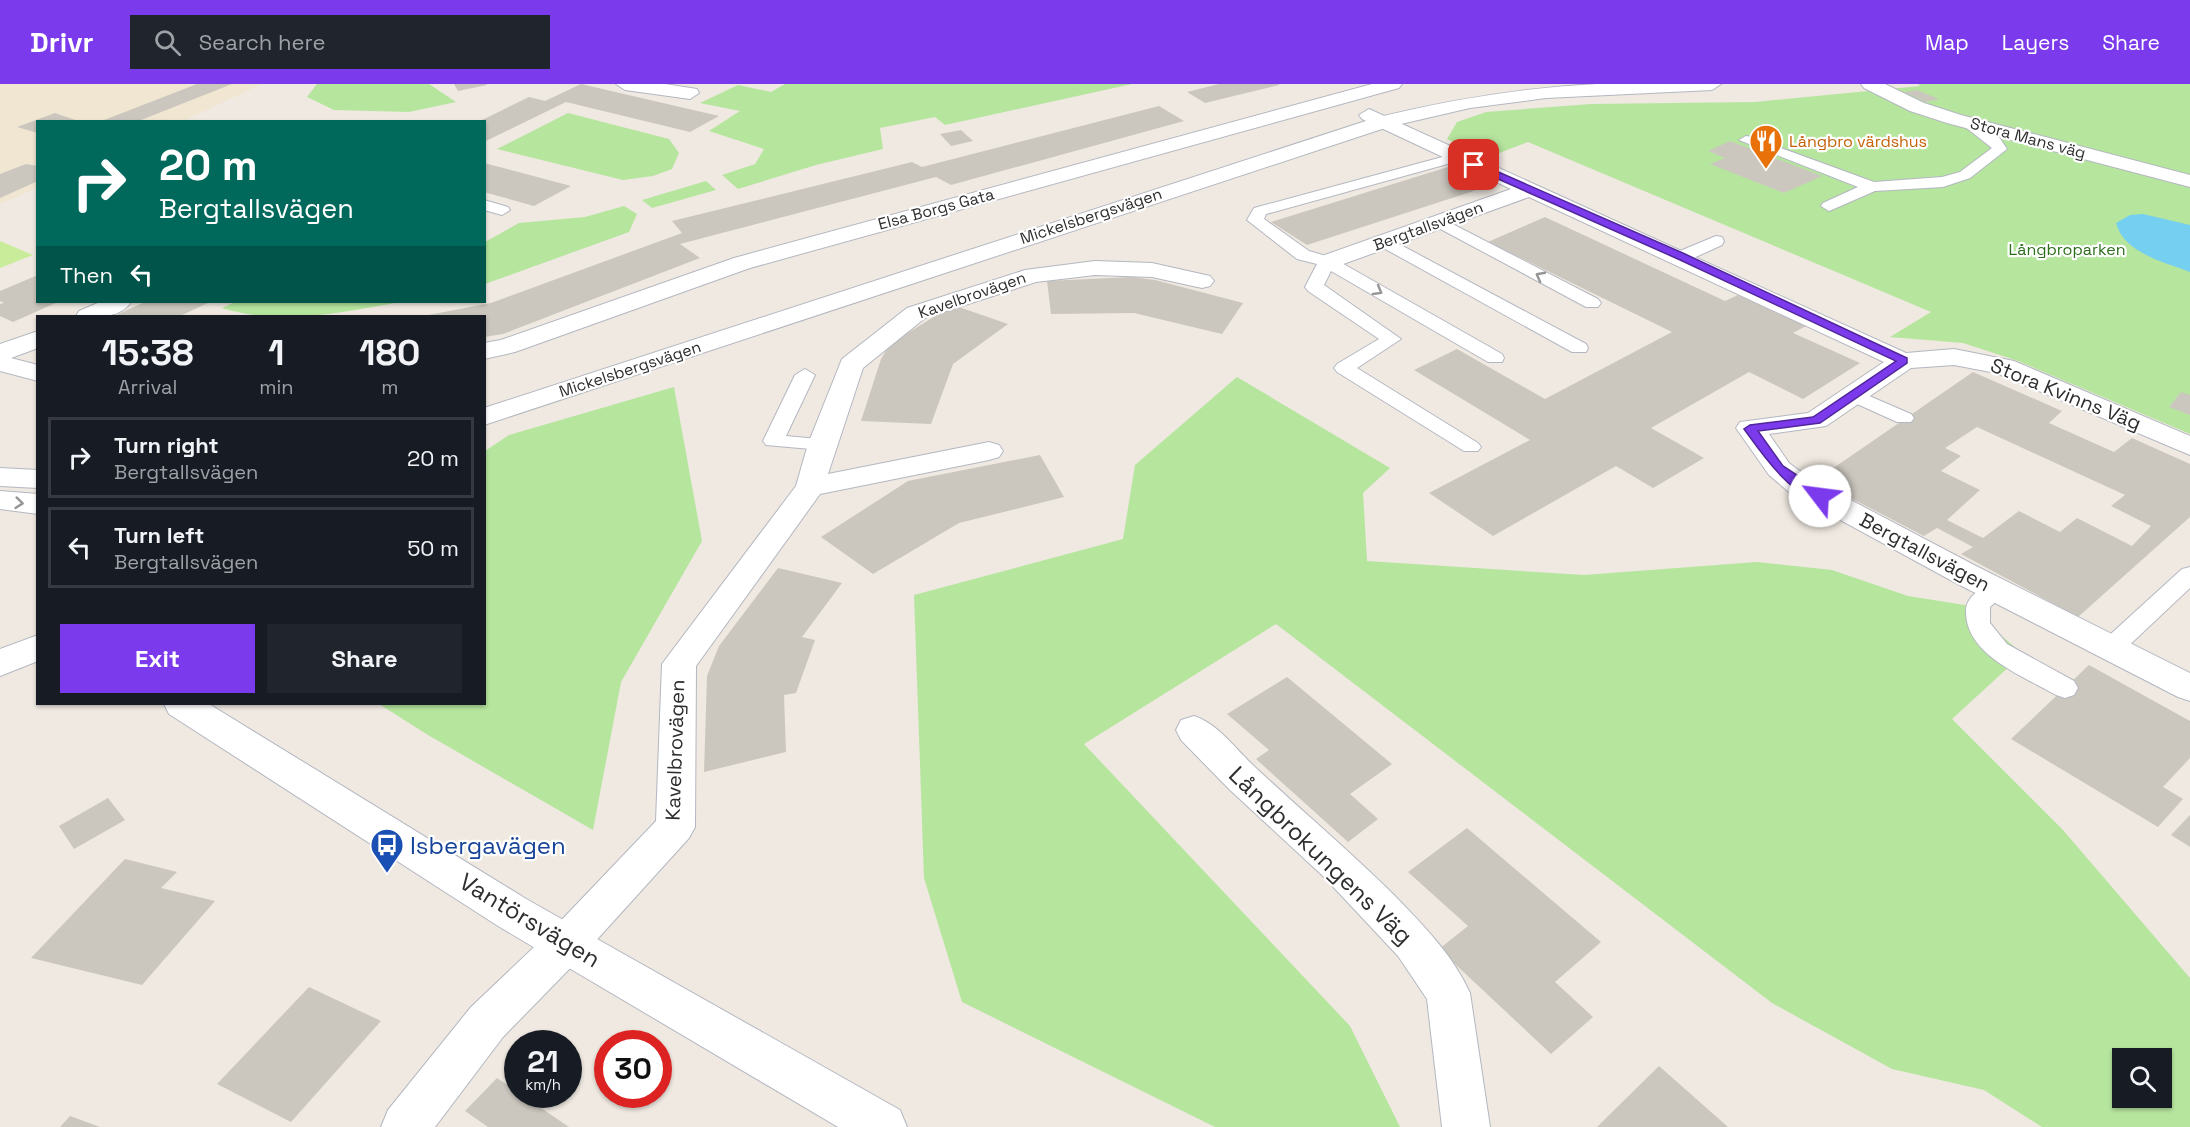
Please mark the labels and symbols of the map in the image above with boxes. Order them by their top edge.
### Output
street label: Stora Mans väg [1968,112,2088,164]
restaurant icon: Långbro värdshus [1748,123,1784,170]
place label: Långbro värdshus [1789,131,1927,152]
pin [1448,139,1499,190]
street label: Elsa Borgs Gata [876,183,996,235]
street label: Mickelsbergsvägen [1017,183,1165,249]
street label: Bergtallsvägen [1370,196,1486,256]
park label: Långbroparken [2009,239,2125,260]
street label: Kavelbrovägen [915,267,1029,323]
one-way arrow [1536,272,1547,283]
one-way arrow [1372,284,1382,295]
street label: Mickelsbergsvägen [556,336,704,402]
street label: Stora Kvinns Väg [1987,352,2145,436]
position arrow [1788,464,1852,528]
one-way arrow [14,496,23,508]
street label: Bergtallsvägen [1855,507,1995,597]
street label: Kavelbrovägen [660,679,690,821]
street label: Långbrokungens Väg [1222,759,1420,951]
bus stop icon: Isbergavägen [369,827,405,874]
place label: Isbergavägen [410,830,566,861]
street label: Vantörsvägen [454,866,606,974]
speed limit sign: 30 [594,1030,672,1108]

